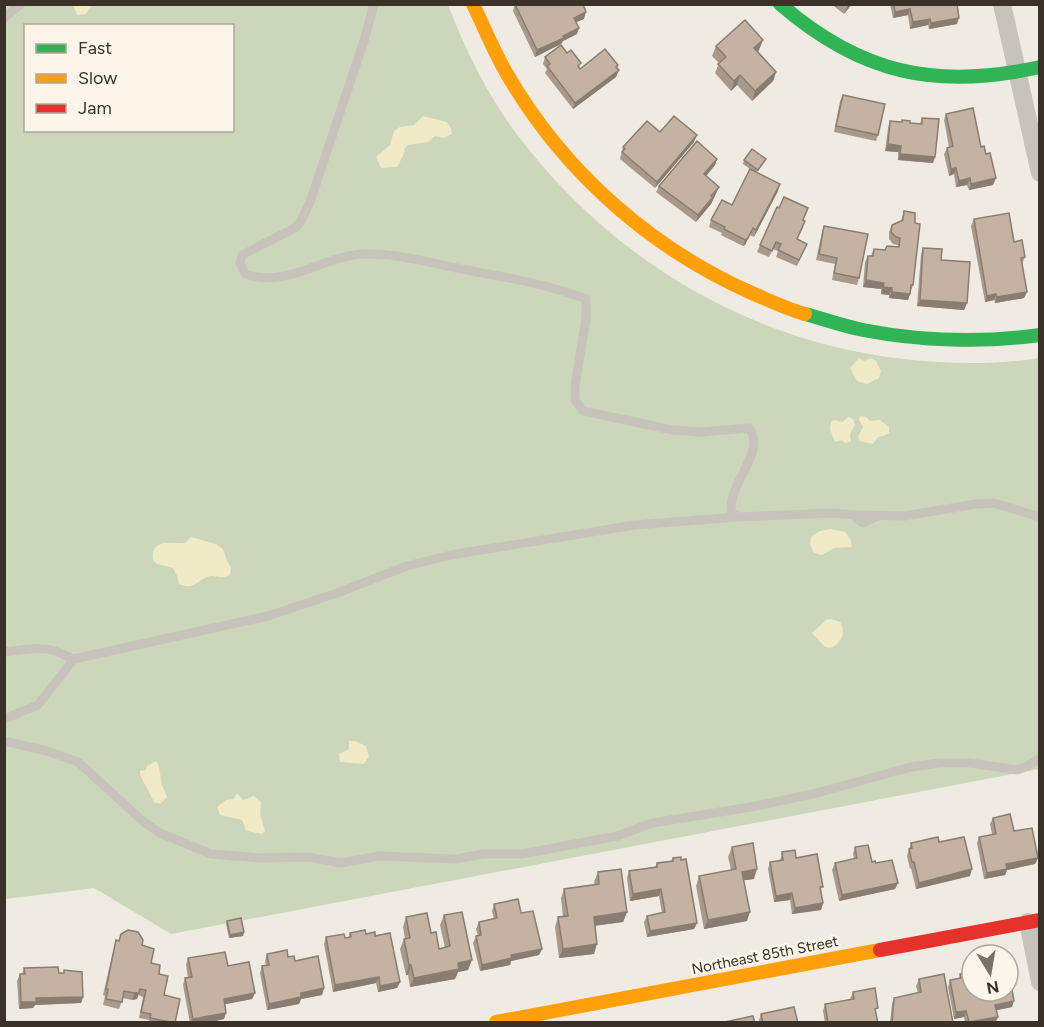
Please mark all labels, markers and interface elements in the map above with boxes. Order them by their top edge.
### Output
legend [24,24,234,132]
text: Fast [78,37,112,59]
text: Slow [78,67,117,89]
text: Jam [78,97,112,119]
street label: Northeast 85th Street [690,932,840,978]
north arrow [960,943,1020,1003]
text: N [985,977,1001,998]

